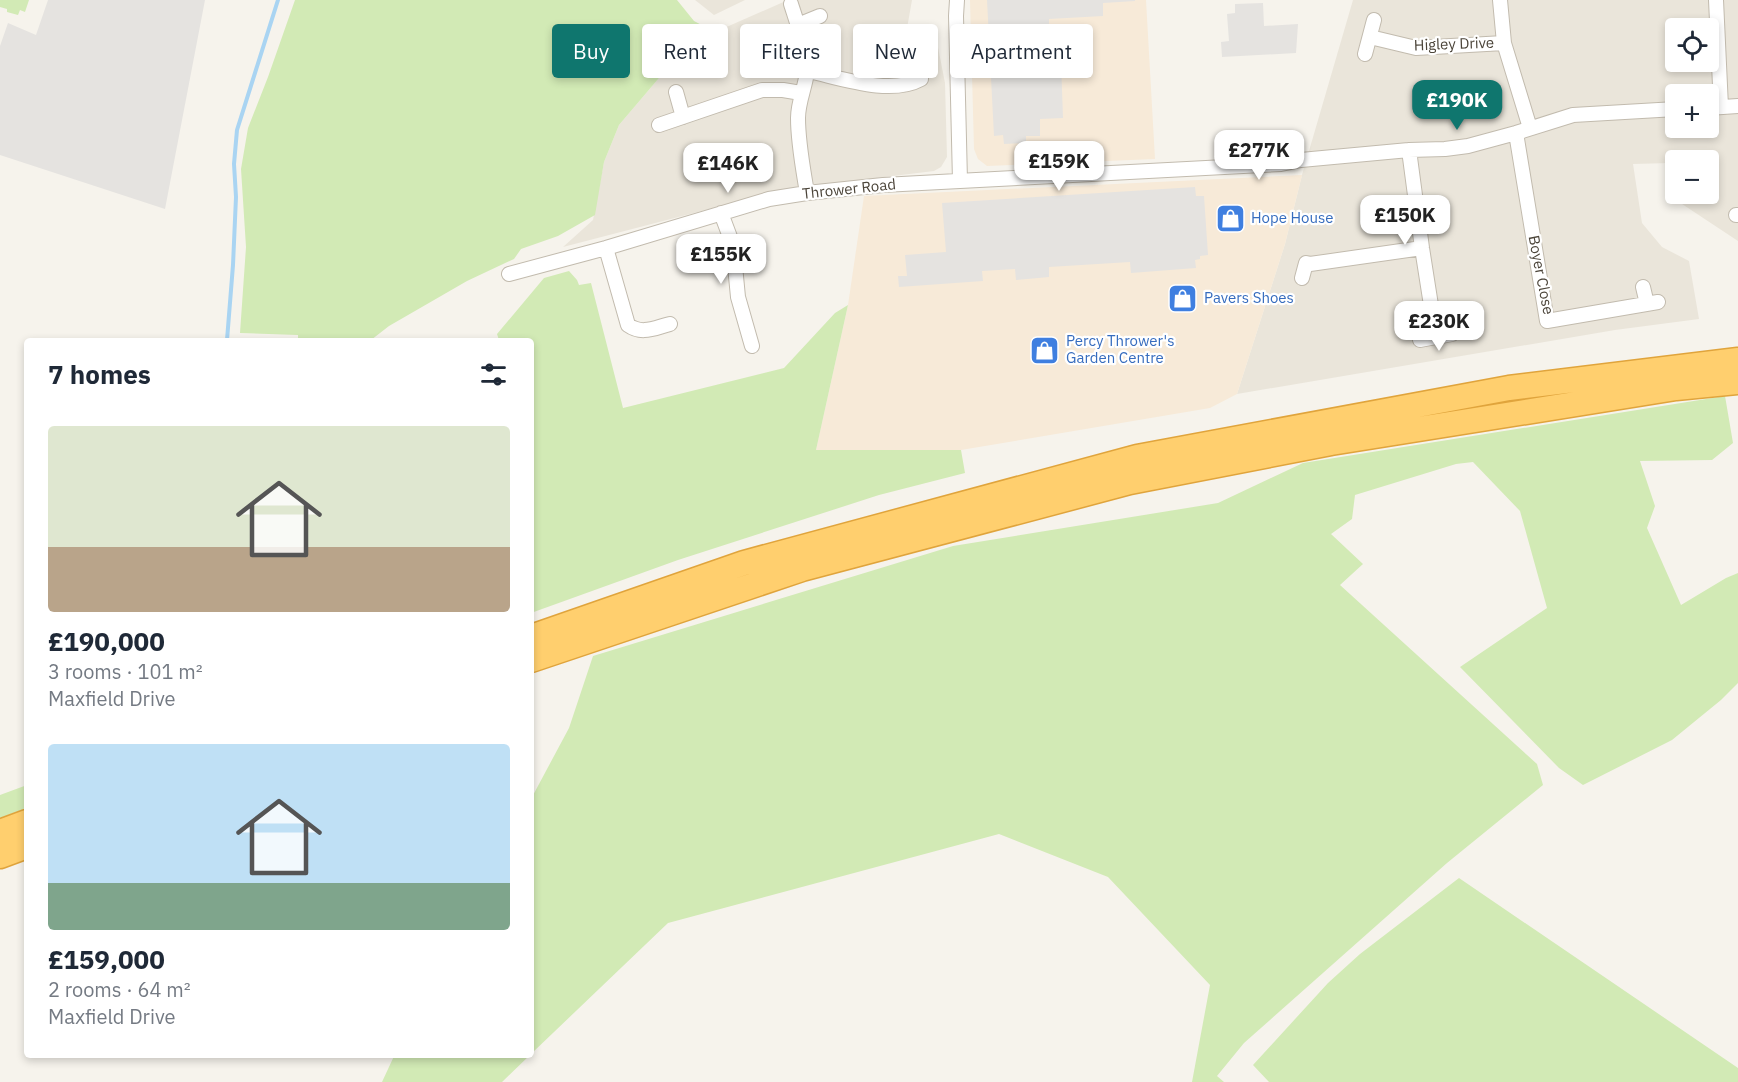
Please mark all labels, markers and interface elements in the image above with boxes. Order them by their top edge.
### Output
map controls [1665,18,1719,204]
button: locate [1665,18,1719,72]
chip: Buy [552,24,630,78]
chip: Rent [642,24,728,78]
chip: Filters [740,24,841,78]
chip: New [853,24,938,78]
chip: Apartment [950,24,1093,78]
street label: Higley Drive [1413,33,1494,54]
pin: £190K [1415,80,1499,131]
button: + [1665,84,1719,138]
text: £190K [1426,86,1488,113]
pin: £277K [1217,130,1301,181]
text: £277K [1228,136,1290,163]
pin: £159K [1017,141,1101,192]
pin: £146K [686,143,770,194]
text: £159K [1028,147,1090,174]
text: £146K [697,149,759,176]
button: − [1665,150,1719,204]
street label: Thrower Road [801,174,897,203]
pin: £150K [1363,195,1447,246]
text: £150K [1374,201,1436,228]
shop icon: Hope House [1214,202,1246,234]
place label: Hope House [1251,208,1334,227]
pin: £155K [679,234,763,285]
street label: Boyer Close [1525,234,1558,316]
text: £155K [690,240,752,267]
shop icon: Pavers Shoes [1167,282,1199,314]
place label: Pavers Shoes [1204,288,1294,307]
pin: £230K [1397,301,1481,352]
text: £230K [1408,307,1470,334]
place label: Percy Thrower's Garden Centre [1066,331,1174,367]
shop icon: Percy Thrower's Garden Centre [1029,334,1061,366]
text: 7 homes [48,357,151,391]
icon: filters [477,358,510,391]
icon: home [225,465,333,573]
text: £190,000 [48,624,165,658]
text: 3 rooms · 101 m² [48,658,203,685]
text: Maxfield Drive [48,685,176,712]
icon: home [225,783,333,891]
text: £159,000 [48,942,165,976]
text: 2 rooms · 64 m² [48,976,191,1003]
text: Maxfield Drive [48,1003,176,1030]

